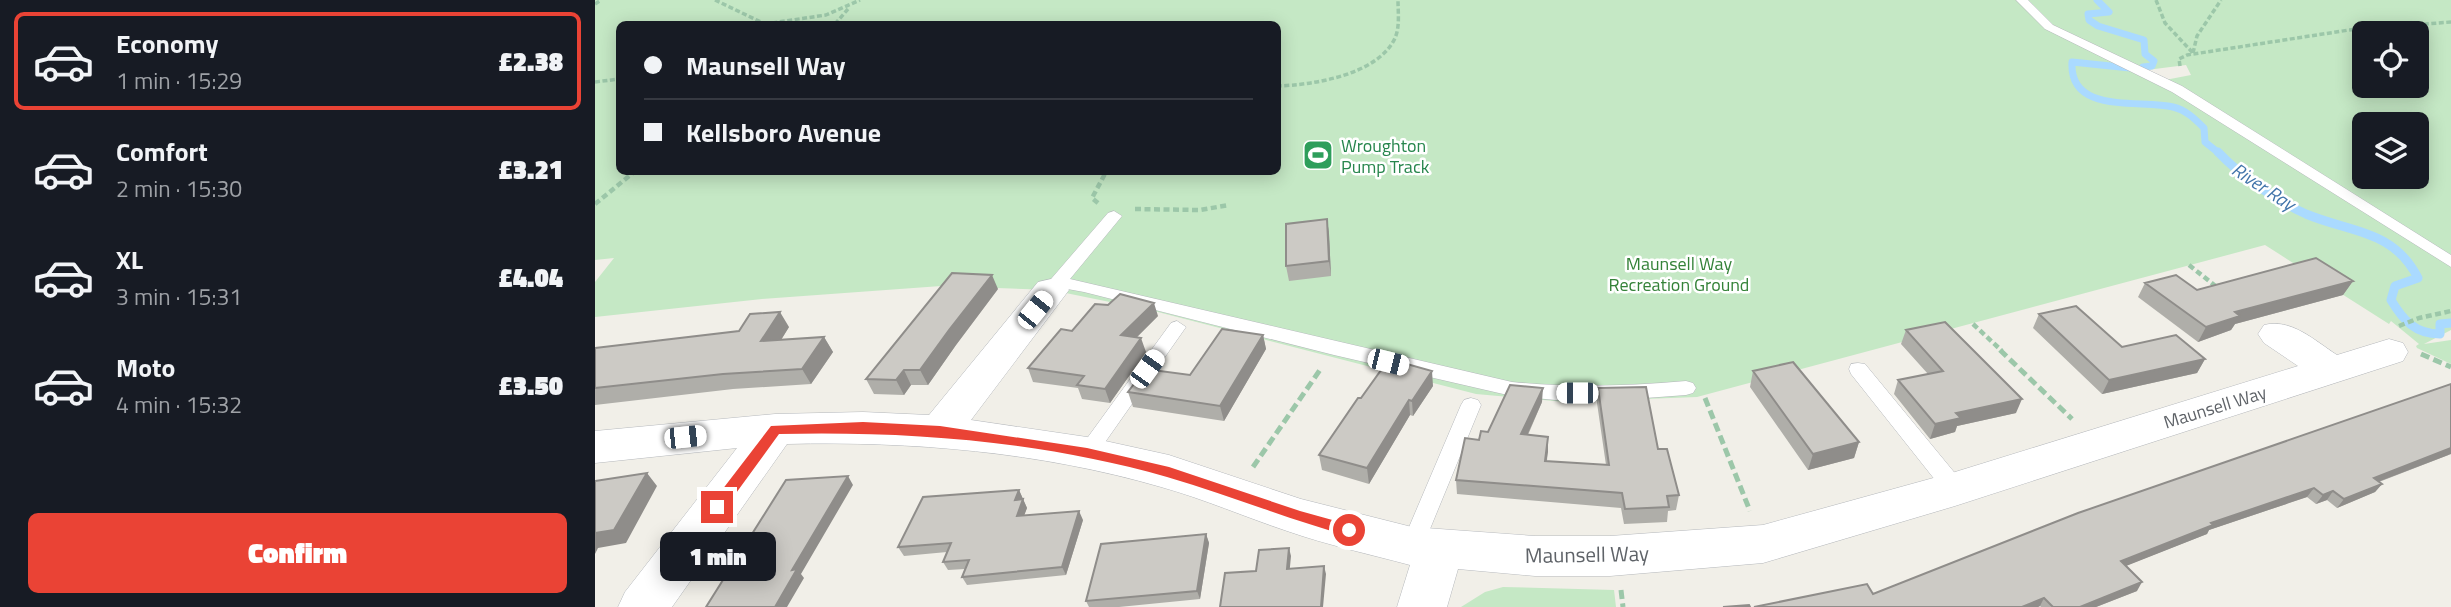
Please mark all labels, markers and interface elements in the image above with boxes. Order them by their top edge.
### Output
map controls [2352,21,2429,189]
button: locate [2352,21,2429,98]
text: Economy [116,24,218,63]
icon: car [32,30,95,93]
text: £2.38 [498,42,563,81]
text: Maunsell Way [686,46,846,85]
text: 1 min · 15:29 [116,63,242,98]
button: layers [2352,112,2429,189]
text: Kellsboro Avenue [686,113,881,152]
text: Comfort [116,132,208,171]
place label: Wroughton Pump Track [1341,132,1430,180]
icon: car [32,138,95,201]
sports icon: Wroughton Pump Track [1301,138,1335,172]
text: £3.21 [498,150,563,189]
water label: River Ray [2226,155,2304,219]
text: 2 min · 15:30 [116,171,242,206]
text: XL [116,240,143,279]
icon: car [32,246,95,309]
park label: Maunsell Way Recreation Ground [1609,250,1749,298]
text: £4.04 [498,258,563,297]
text: 3 min · 15:31 [116,279,242,314]
car [1014,287,1057,333]
car [1127,346,1168,392]
car [1366,347,1411,377]
text: Moto [116,348,175,387]
icon: car [32,354,95,417]
text: £3.50 [498,366,563,405]
street label: Maunsell Way [2160,378,2270,435]
car [1557,383,1599,404]
text: 4 min · 15:32 [116,387,242,422]
car [664,424,707,450]
route end [701,491,733,523]
button: Confirm [28,513,567,593]
route start [1333,514,1365,546]
callout: 1 min [659,532,775,580]
street label: Maunsell Way [1525,537,1649,571]
text: 1 min [689,539,747,574]

